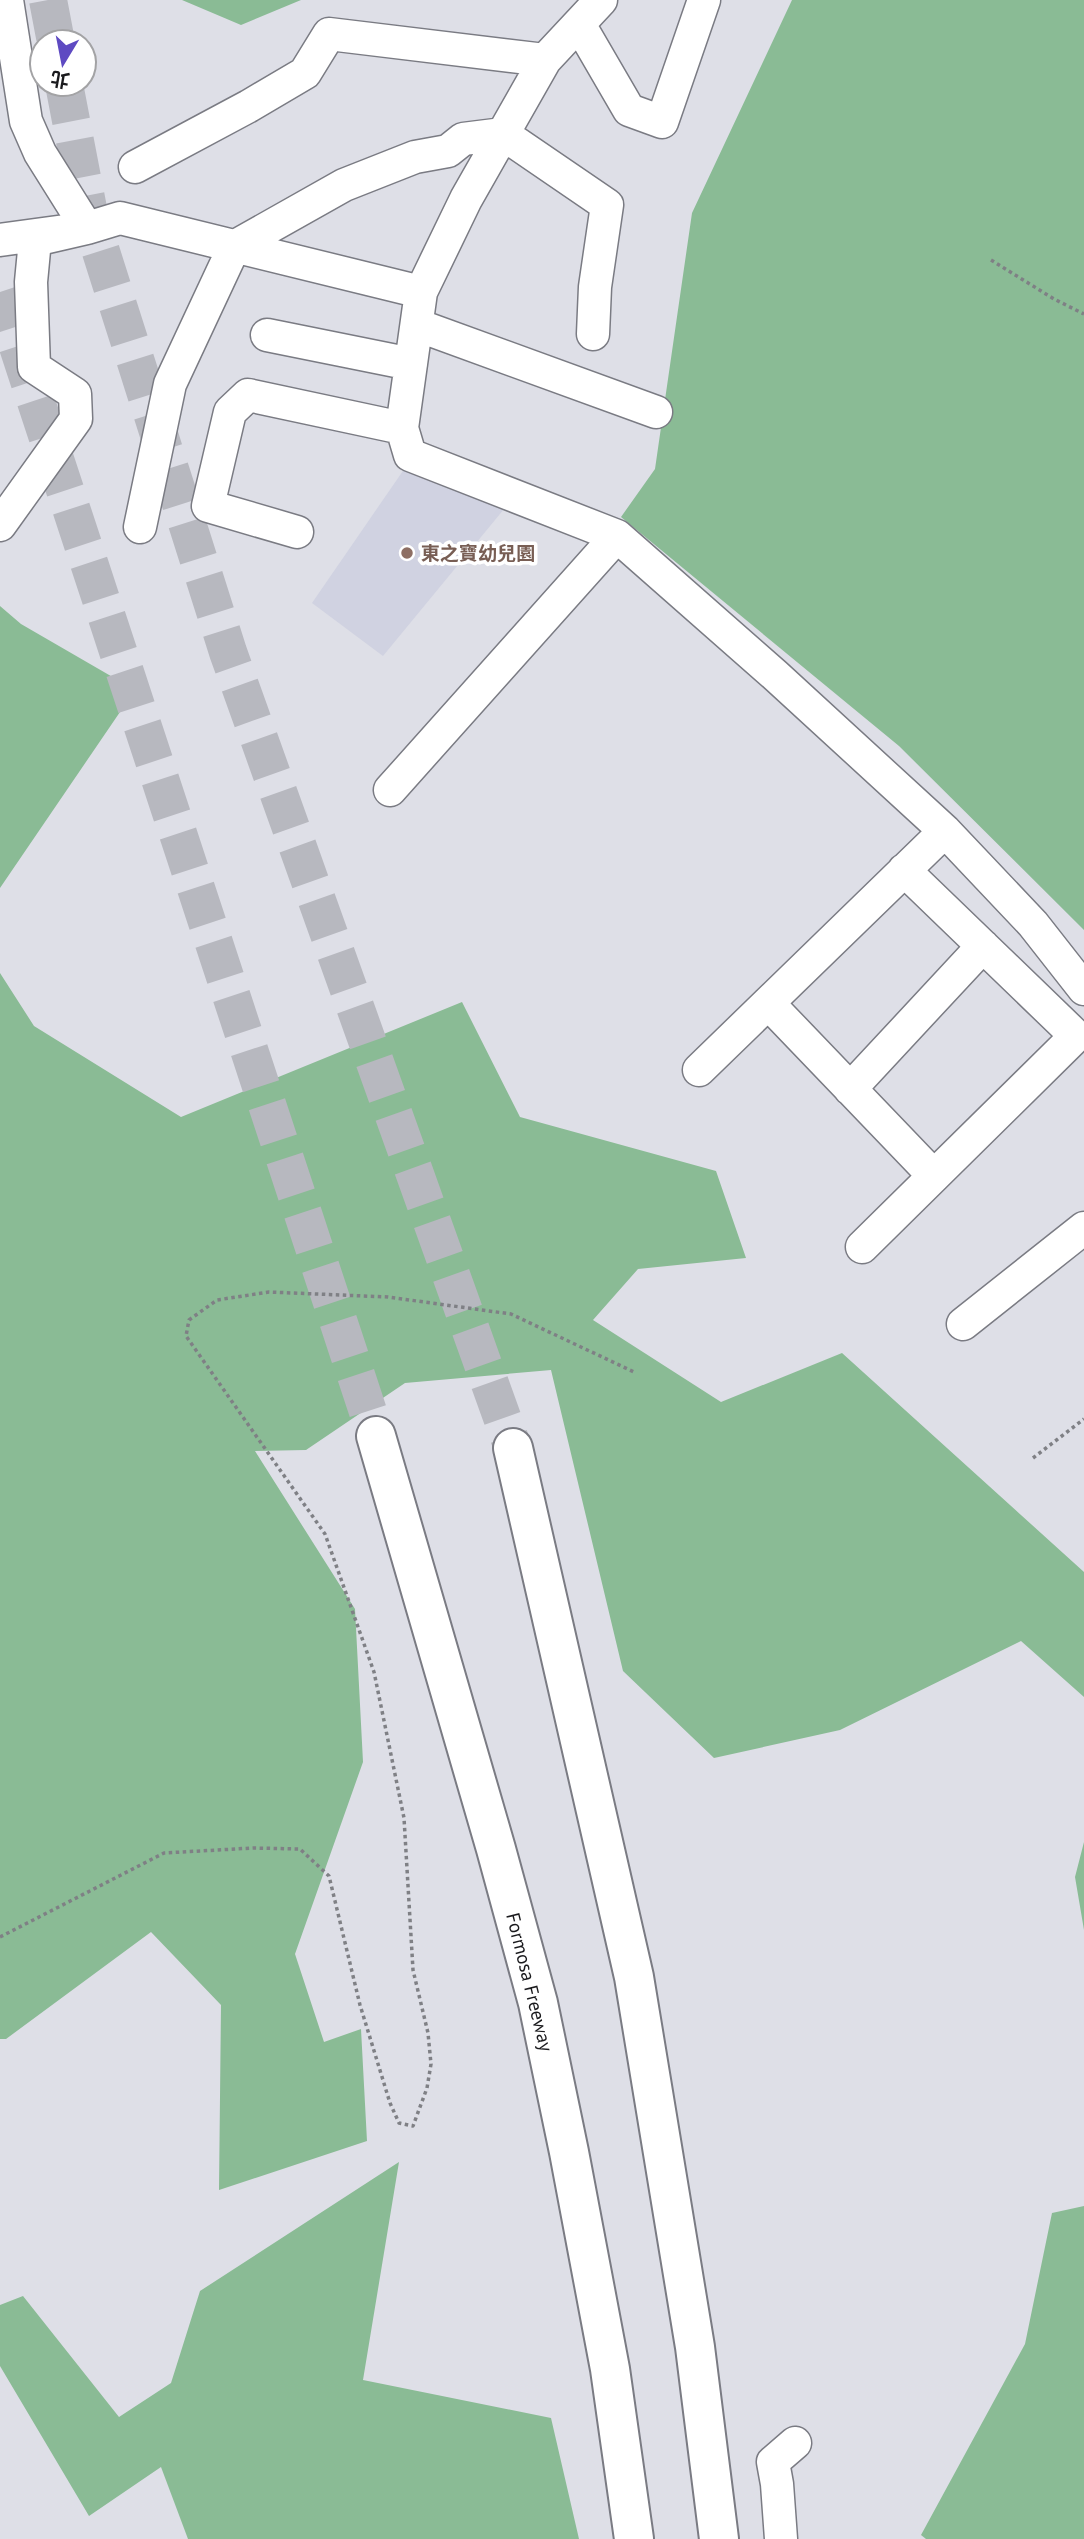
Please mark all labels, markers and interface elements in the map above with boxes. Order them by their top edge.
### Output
north arrow [28,28,98,98]
text: 北 [49,66,71,93]
place label: 東之寶幼兒園 [421,541,535,565]
marker: 東之寶幼兒園 [399,545,415,561]
street label: Formosa Freeway [501,1910,559,2054]

